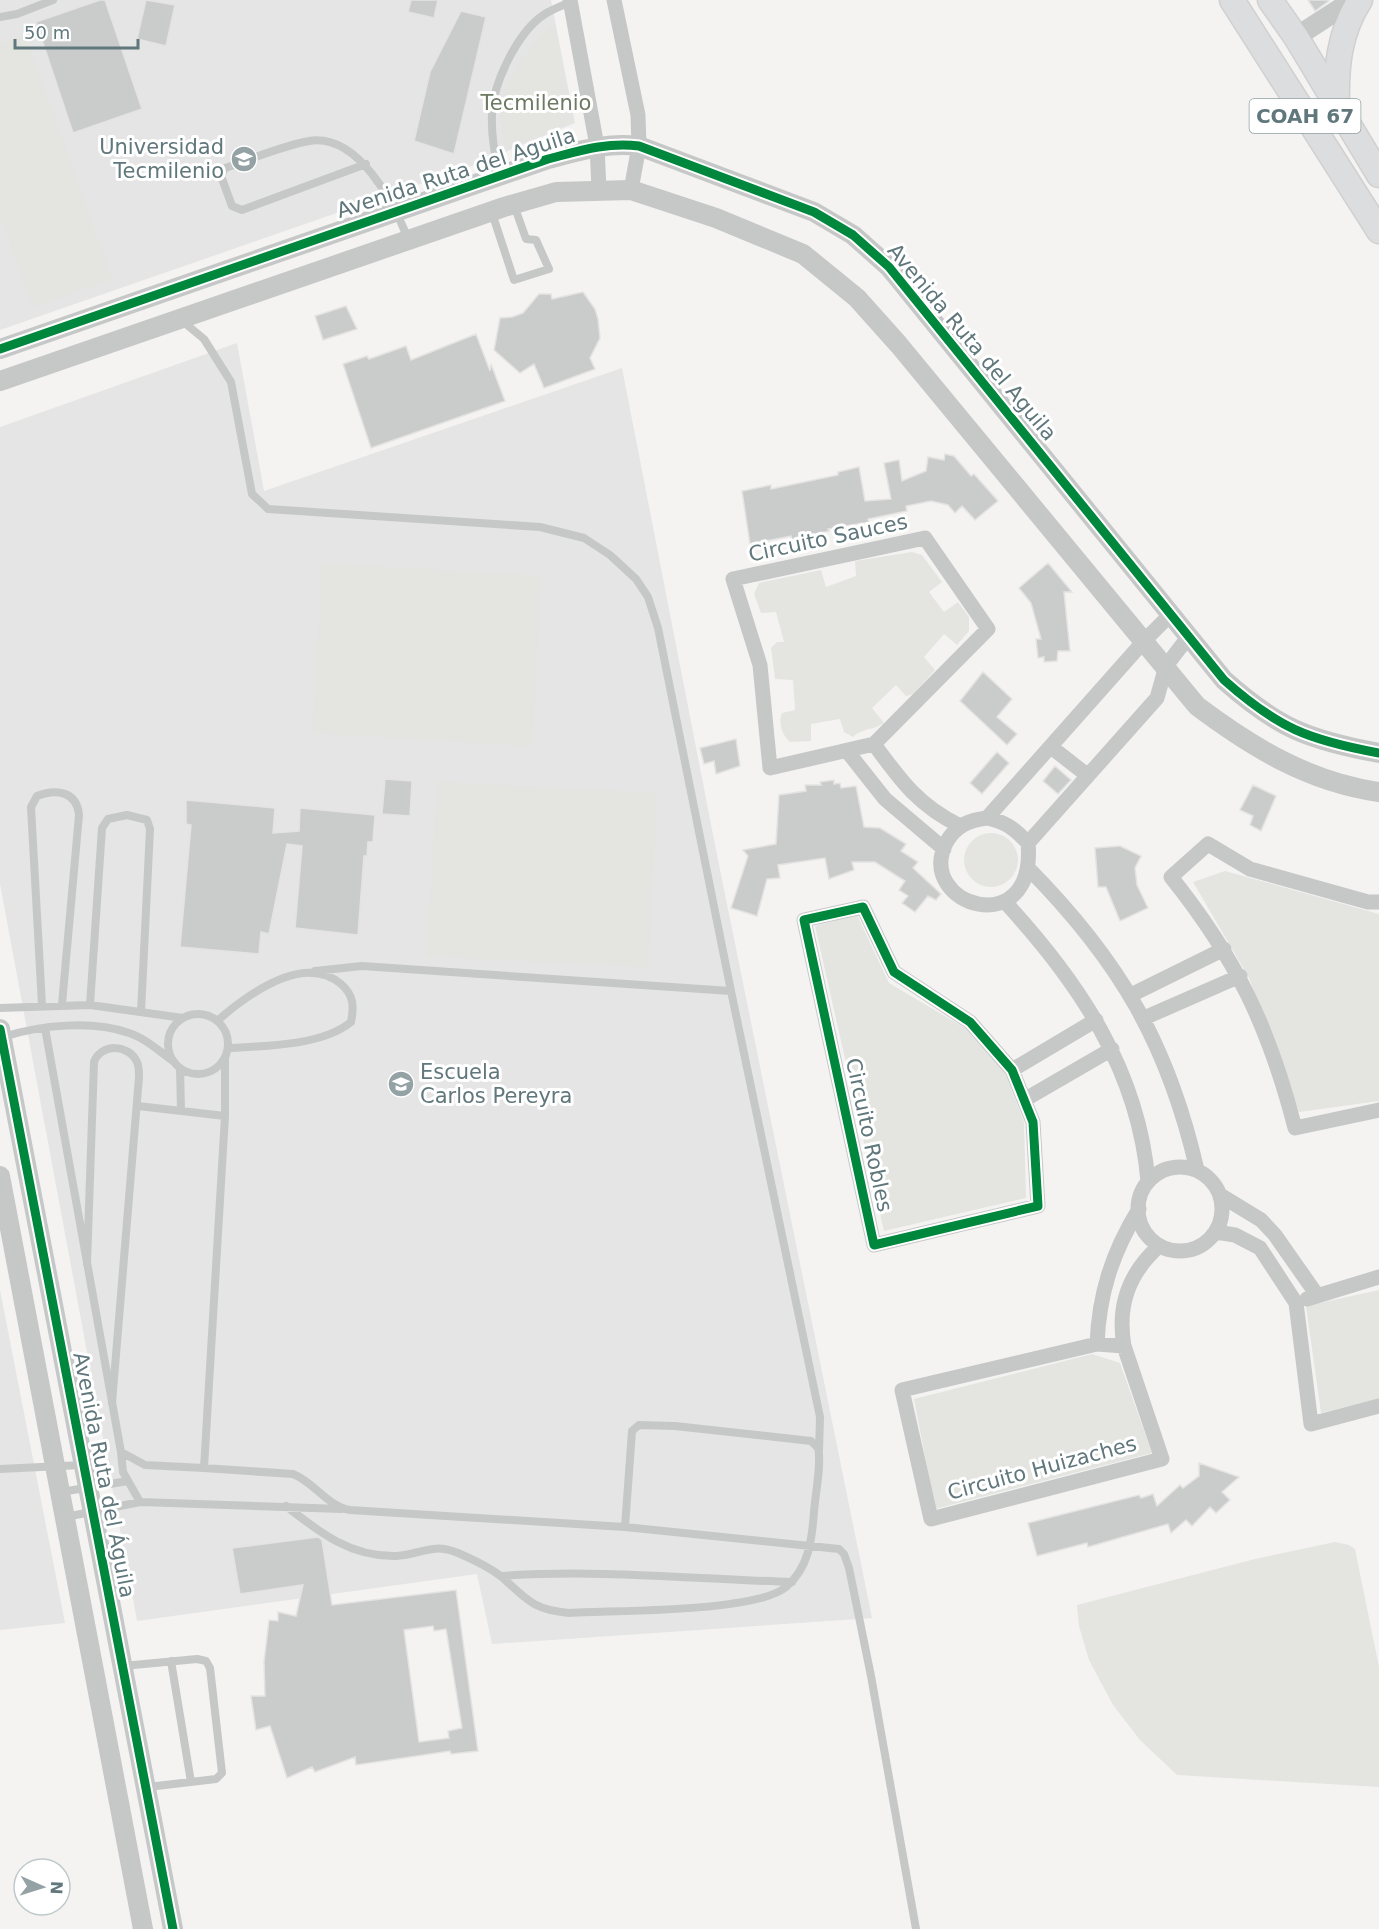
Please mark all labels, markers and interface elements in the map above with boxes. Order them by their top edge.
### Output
scale bar [15,12,138,50]
text: 50 m [24,22,70,43]
park label: Tecmilenio [480,91,591,115]
road number: COAH 67 [1250,99,1360,133]
street label: Avenida Ruta del Aguila [334,123,578,223]
place label: Universidad Tecmilenio [99,135,224,183]
school or university icon: Universidad Tecmilenio [229,144,259,174]
street label: Avenida Ruta del Aguila [883,239,1061,445]
street label: Circuito Sauces [746,509,910,567]
street label: Circuito Robles [841,1056,897,1214]
place label: Escuela Carlos Pereyra [420,1060,572,1108]
school or university icon: Escuela Carlos Pereyra [386,1069,416,1099]
street label: Avenida Ruta del Águila [68,1350,141,1600]
street label: Circuito Huizaches [945,1431,1139,1505]
north arrow [12,1857,72,1917]
text: N [47,1881,66,1895]

